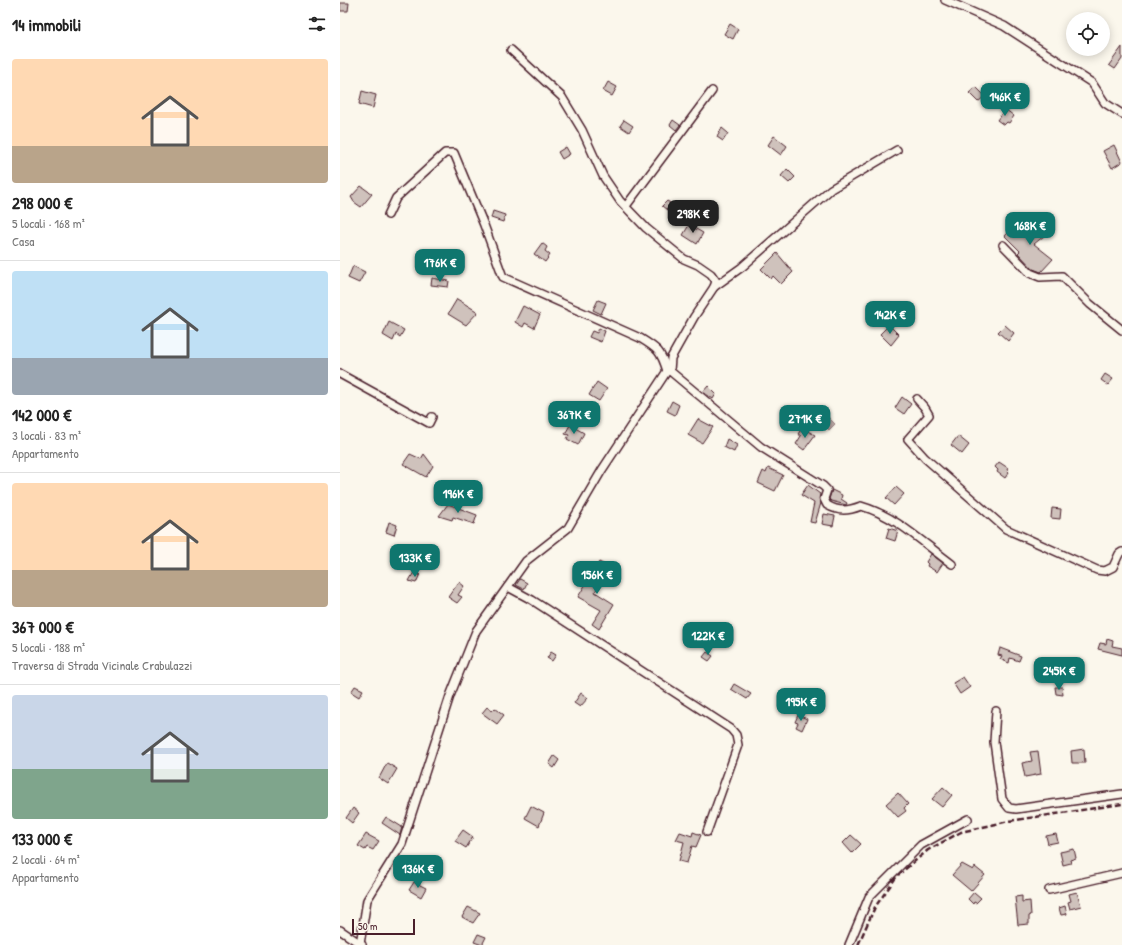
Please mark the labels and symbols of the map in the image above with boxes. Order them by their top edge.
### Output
pin: 146K € [972,83,1038,117]
pin: 298K € [660,200,726,234]
pin: 168K € [997,212,1063,246]
pin: 176K € [407,249,473,283]
pin: 142K € [857,301,923,335]
pin: 367K € [541,401,607,435]
pin: 271K € [772,405,838,439]
pin: 196K € [425,480,491,514]
pin: 133K € [382,544,448,578]
pin: 156K € [564,561,630,595]
pin: 122K € [675,622,741,656]
pin: 245K € [1026,657,1092,691]
pin: 195K € [768,688,834,722]
pin: 136K € [385,855,451,889]
scale bar [352,917,415,936]

